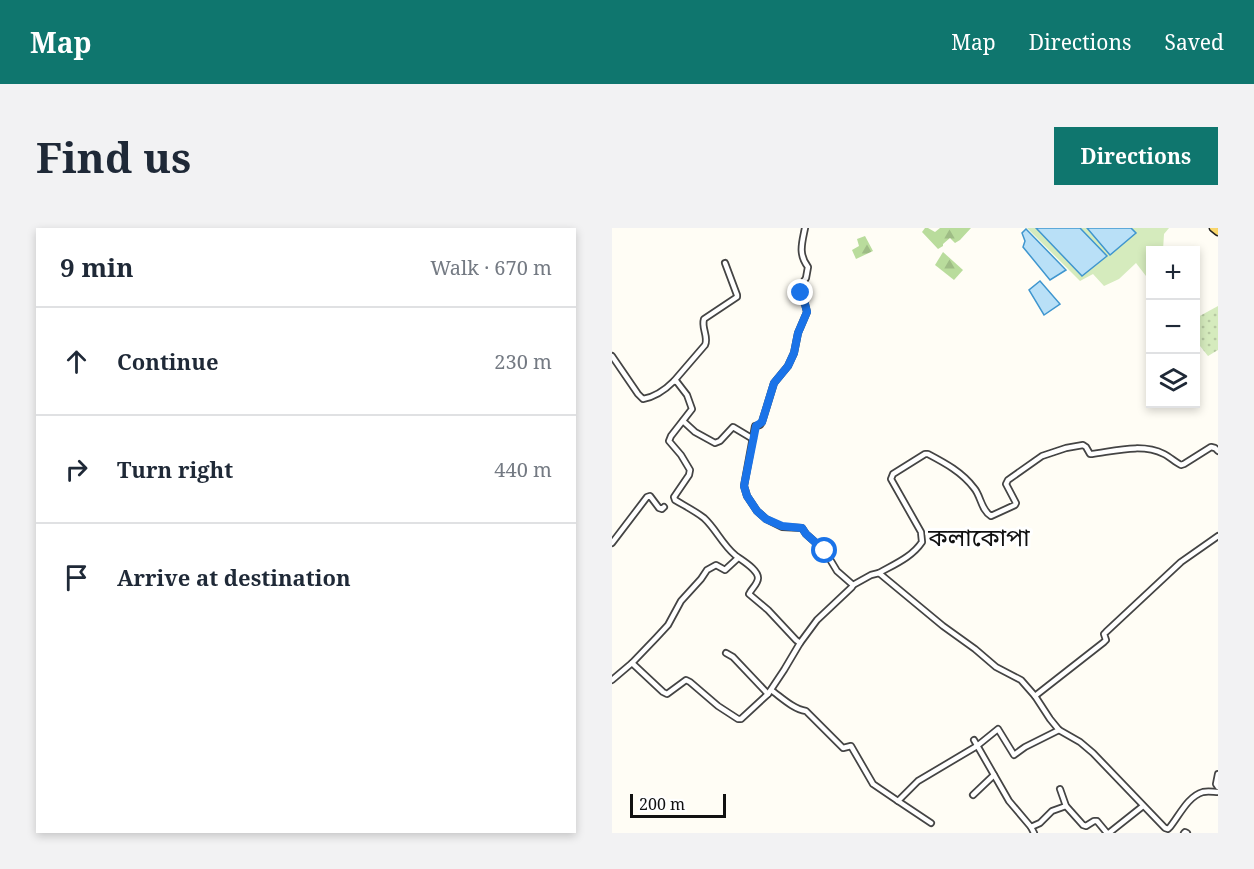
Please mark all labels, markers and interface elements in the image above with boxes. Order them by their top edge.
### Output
text: Map [30,23,92,61]
text: Map [951,28,996,56]
text: Directions [1029,28,1131,56]
text: Saved [1164,28,1224,56]
button: Directions [1054,127,1218,185]
text: Find us [36,128,191,185]
map controls [1146,246,1200,408]
button: + [1146,246,1200,300]
text: 9 min [60,249,134,285]
text: Walk · 670 m [430,254,552,281]
route end [787,279,813,305]
button: − [1146,300,1200,354]
icon: ahead [60,345,93,378]
text: Continue [117,346,219,376]
text: 230 m [494,348,552,375]
button: layers [1146,354,1200,408]
icon: right [60,453,93,486]
text: Turn right [117,454,233,484]
text: 440 m [494,456,552,483]
district label: কলাকোপা [927,520,1030,553]
route start [811,537,837,563]
icon: arrive [60,561,93,594]
text: Arrive at destination [117,562,351,592]
scale bar [630,791,726,818]
text: 200 m [639,793,685,815]

